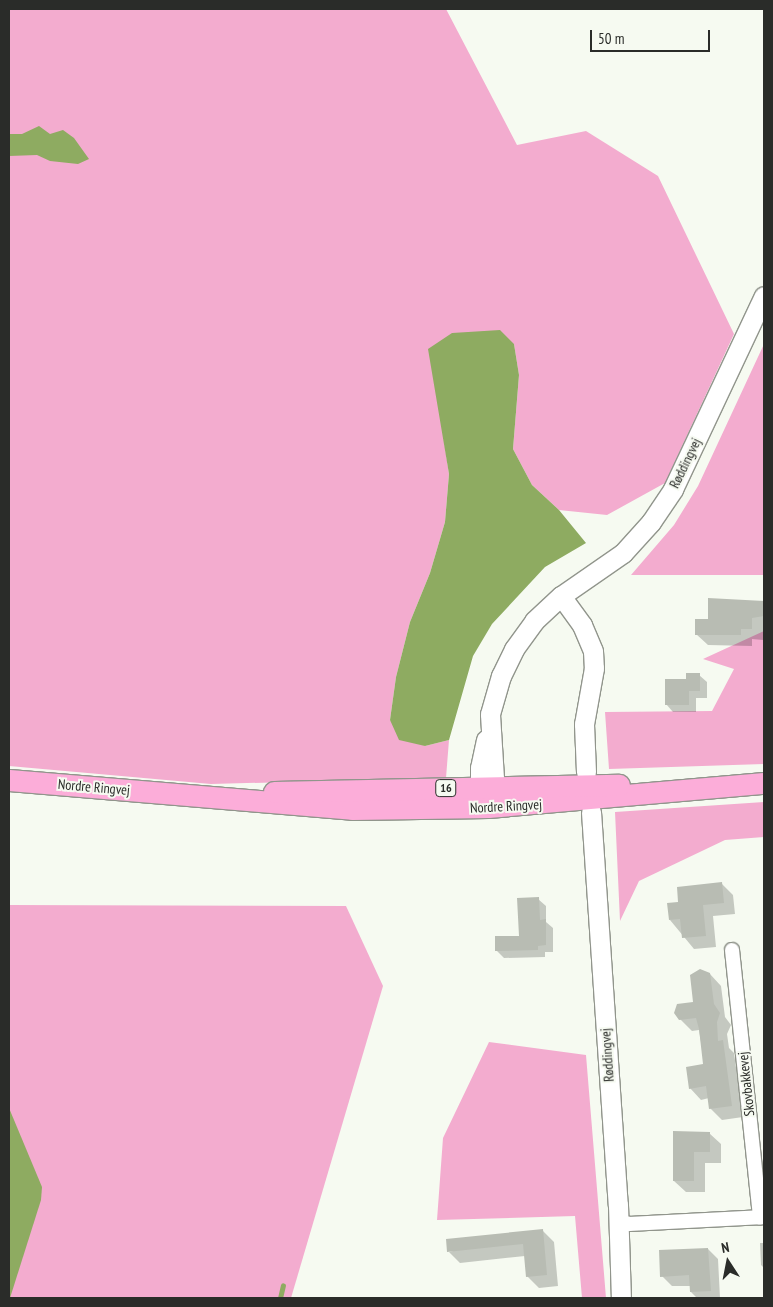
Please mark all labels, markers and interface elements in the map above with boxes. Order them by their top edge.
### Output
scale bar [593,20,713,52]
text: 50 m [598,29,624,48]
street label: Røddingvej [666,435,704,491]
street label: Nordre Ringvej [57,775,131,799]
road number: 16 [435,778,457,798]
street label: Nordre Ringvej [469,796,543,816]
street label: Røddingvej [597,1028,617,1082]
street label: Skovbakkevej [734,1051,758,1117]
north arrow [703,1237,753,1287]
text: N [720,1238,731,1257]

